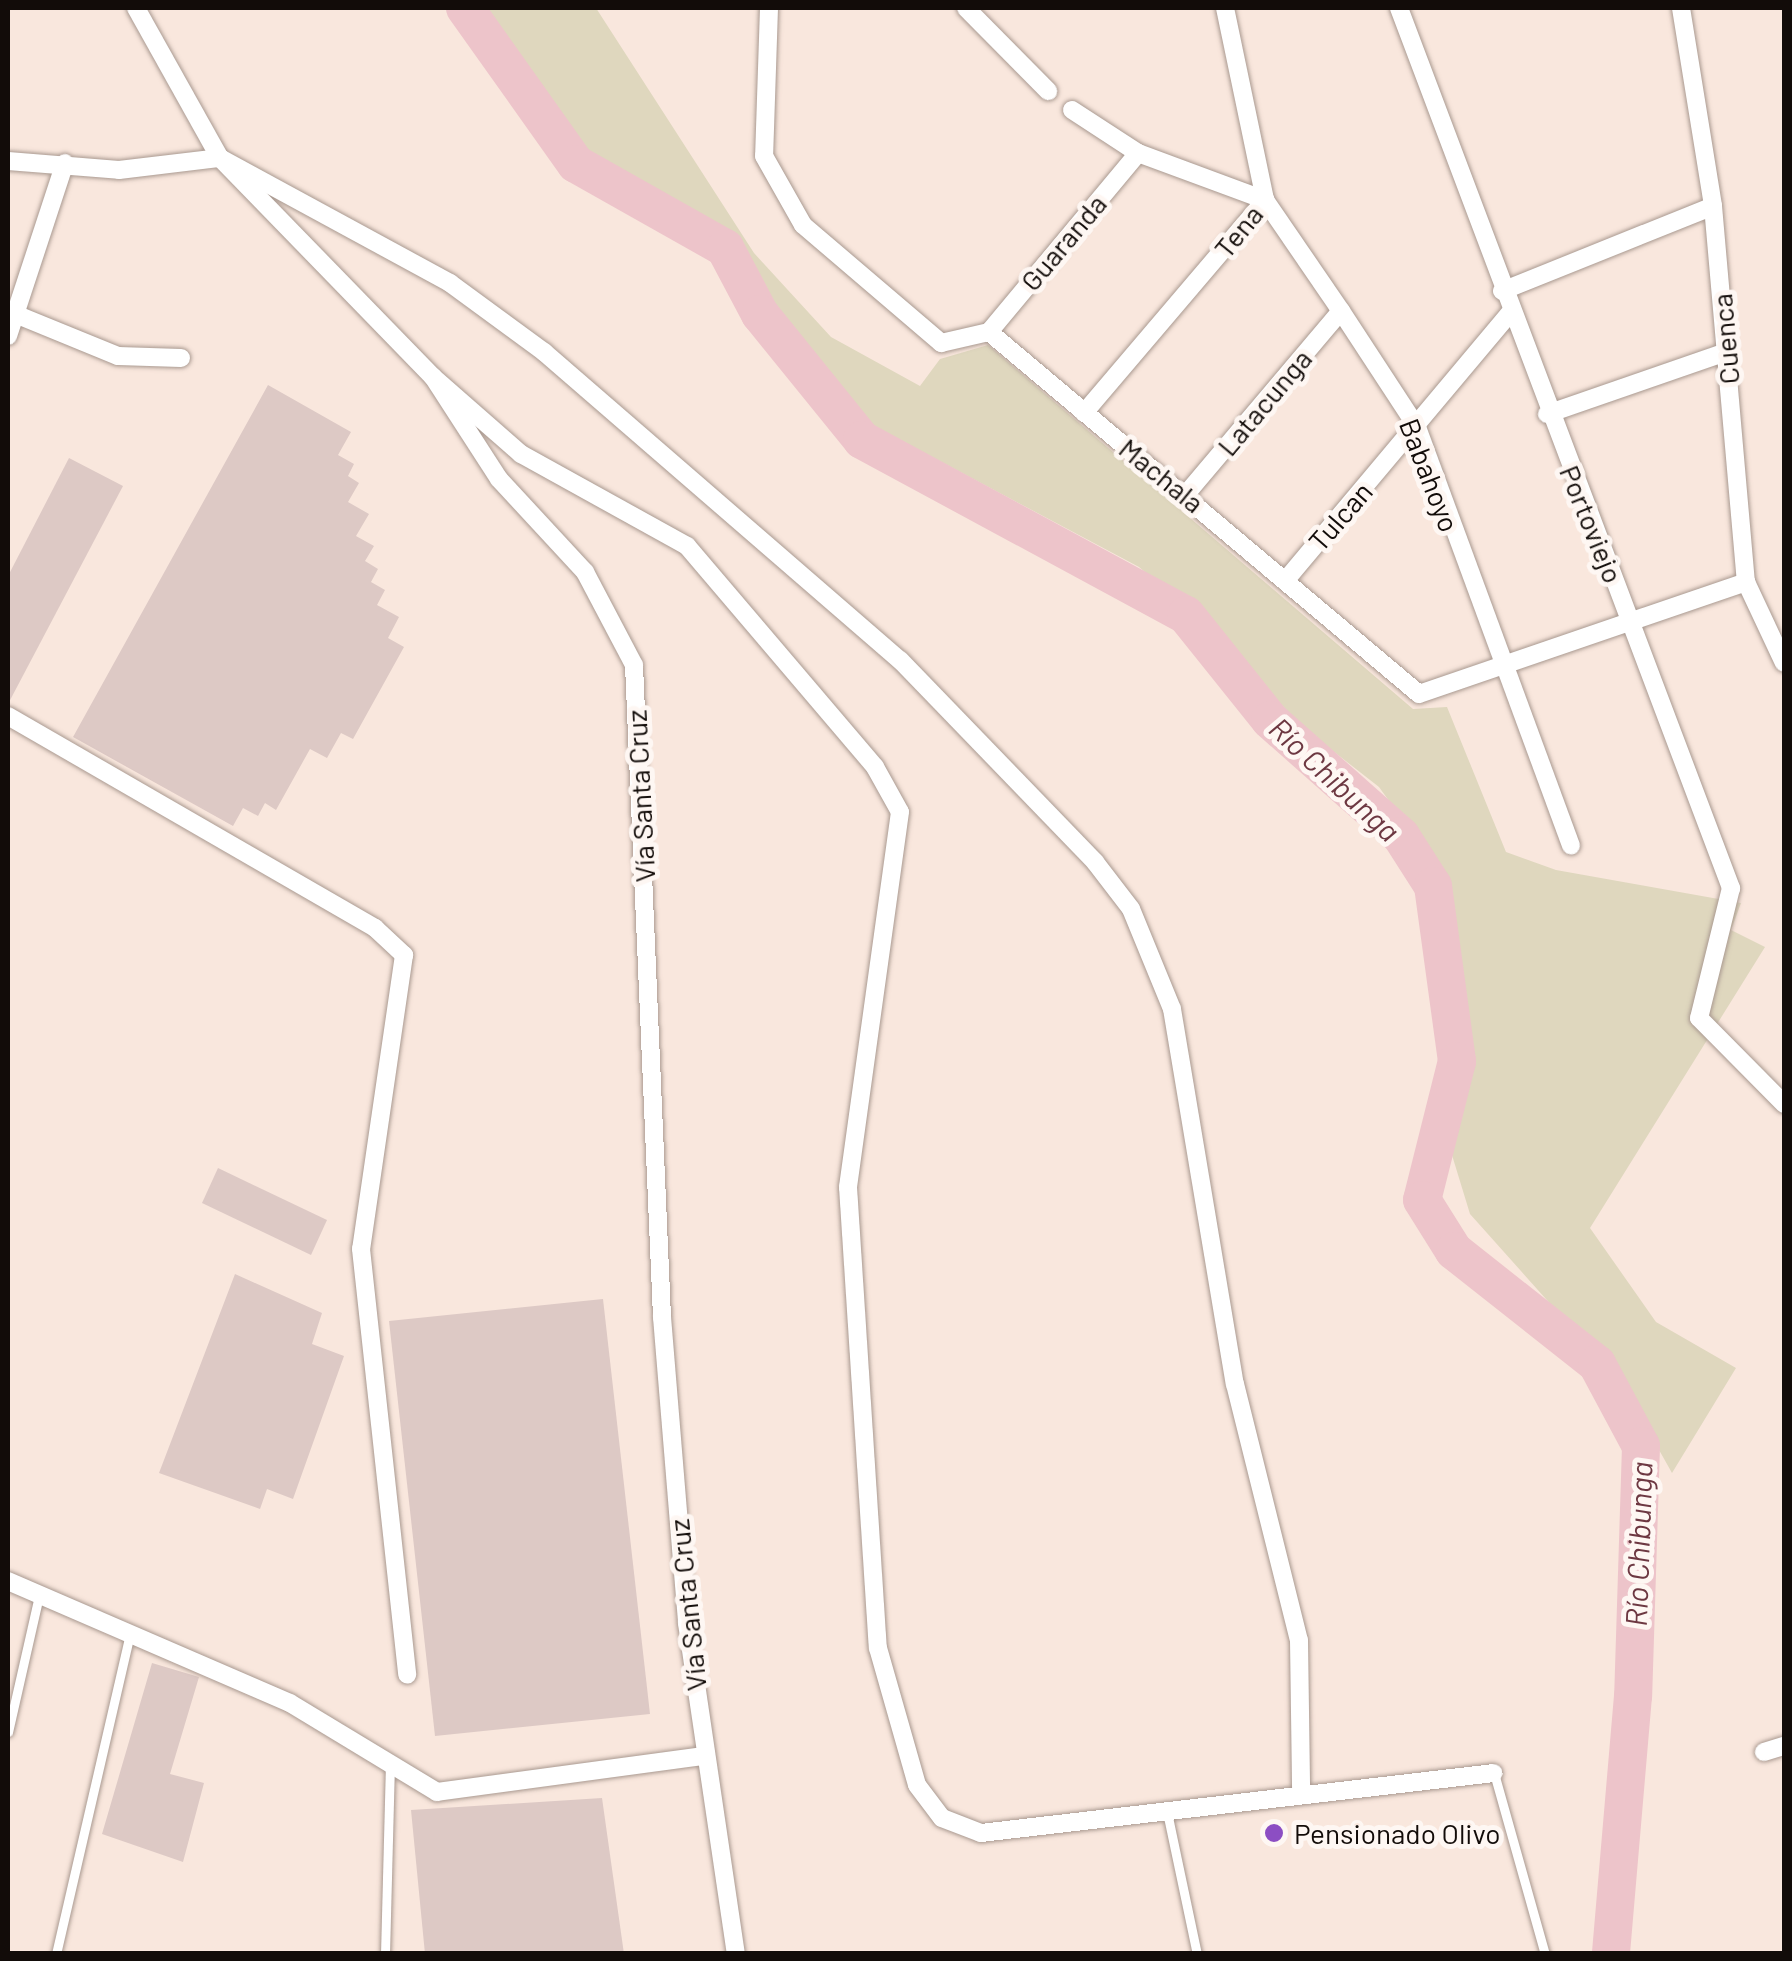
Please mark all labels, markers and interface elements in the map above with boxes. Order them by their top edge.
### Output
street label: Guaranda [1013,187,1113,297]
street label: Tena [1207,198,1269,264]
street label: Cuenca [1704,292,1746,386]
street label: Latacunga [1210,342,1318,462]
street label: Babahoyo [1393,414,1467,536]
street label: Machala [1113,431,1211,519]
street label: Portoviejo [1553,460,1631,588]
street label: Tulcan [1301,475,1379,557]
street label: Vía Santa Cruz [619,709,661,883]
water label: Río Chibunga [1262,710,1408,848]
water label: Río Chibunga [1617,1461,1659,1627]
street label: Vía Santa Cruz [661,1517,713,1693]
place label: Pensionado Olivo [1294,1816,1501,1850]
marker: Pensionado Olivo [1263,1822,1285,1844]

